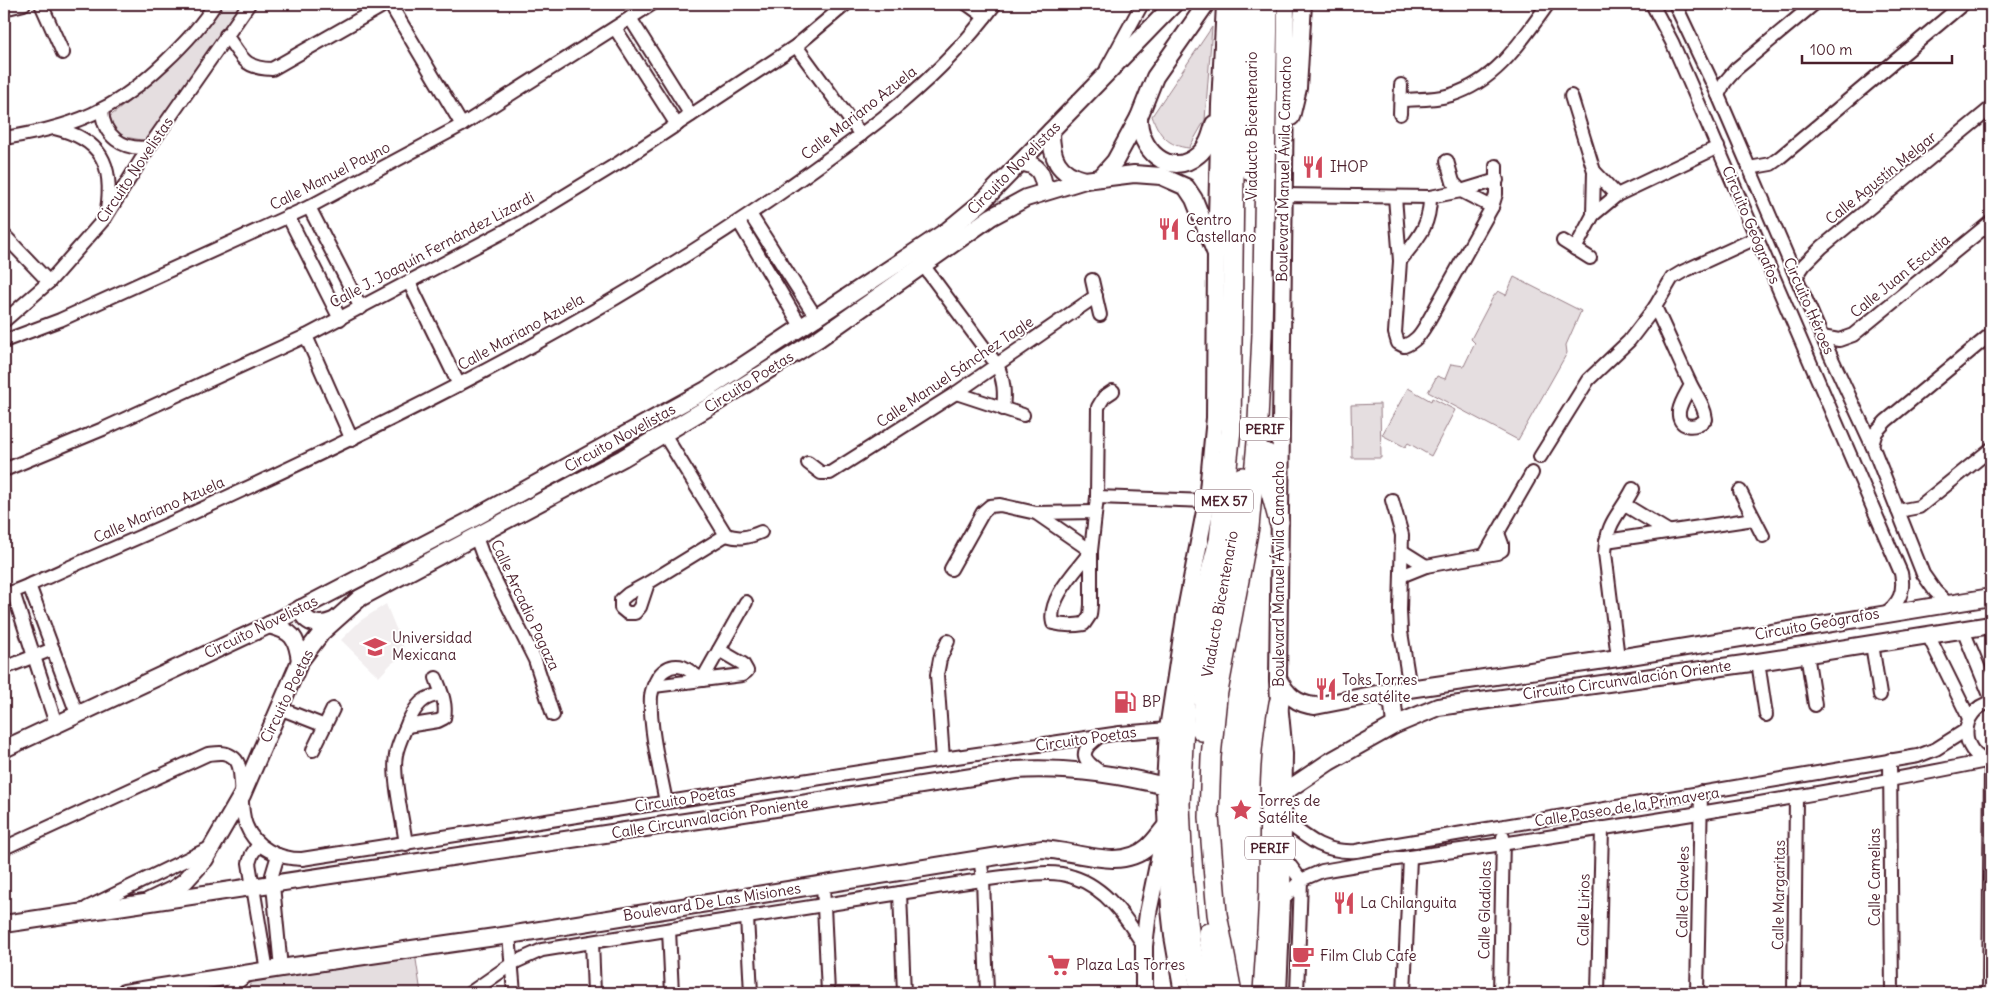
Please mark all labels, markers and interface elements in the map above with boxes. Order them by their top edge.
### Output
scale bar [1802,32,1952,64]
text: 100 m [1810,40,1852,59]
street label: Viaducto Bicentenario [1242,52,1261,200]
street label: Boulevard Manuel Ávila Camacho [1272,56,1295,282]
street label: Calle Mariano Azuela [797,61,921,164]
street label: Circuito Novelistas [92,113,177,226]
street label: Circuito Novelistas [963,117,1064,218]
street label: Calle Agustín Melgar [1821,127,1940,228]
street label: Calle Manuel Payno [266,137,393,214]
restaurant icon: IHOP [1300,154,1326,180]
place label: IHOP [1330,157,1368,176]
street label: Circuito Geógrafos [1718,163,1785,287]
street label: Calle J. Joaquín Fernández Lizardi [326,187,537,312]
place label: Centro Castellano [1186,210,1257,246]
restaurant icon: Centro Castellano [1156,216,1182,242]
street label: Calle Juan Escutia [1846,229,1954,322]
street label: Circuito Héroes [1780,254,1839,357]
street label: Calle Mariano Azuela [454,289,588,374]
street label: Calle Manuel Sánchez Tagle [873,312,1037,431]
street label: Circuito Poetas [701,346,797,417]
street label: Circuito Novelistas [561,399,679,476]
road number: PERIF [1240,418,1290,440]
street label: Boulevard Manuel Ávila Camacho [1269,461,1288,687]
street label: Calle Mariano Azuela [90,472,228,547]
road number: MEX 57 [1195,490,1253,512]
street label: Viaducto Bicentenario [1197,529,1242,679]
street label: Calle Arcadio Pagaza [487,536,564,674]
street label: Circuito Novelistas [201,591,321,662]
street label: Circuito Geógrafos [1753,603,1881,644]
place label: Universidad Mexicana [392,628,472,664]
school or university icon: Universidad Mexicana [362,634,388,660]
street label: Circuito Poetas [256,646,317,746]
street label: Circuito Circunvalación Oriente [1522,655,1732,704]
place label: Toks Torres de satélite [1342,670,1418,706]
restaurant icon: Toks Torres de satélite [1313,676,1339,702]
fuel station icon: BP [1112,689,1138,715]
place label: BP [1142,692,1161,711]
street label: Circuito Poetas [1034,722,1138,755]
street label: Circuito Poetas [633,781,737,816]
street label: Calle Paseo de la Primavera [1533,782,1721,831]
place label: Torres de Satélite [1258,791,1320,827]
street label: Calle Circunvalación Poniente [610,793,810,842]
place icon: Torres de Satélite [1228,797,1254,823]
street label: Calle Camelias [1865,828,1884,926]
road number: PERIF [1245,836,1295,860]
street label: Calle Margaritas [1768,840,1789,950]
street label: Calle Claveles [1672,846,1693,938]
street label: Calle Gladiolas [1474,860,1495,960]
street label: Calle Lirios [1573,873,1594,947]
street label: Boulevard De Las Misiones [622,878,802,925]
restaurant icon: La Chilanguita [1331,890,1357,916]
place label: La Chilanguita [1360,893,1457,912]
cafe icon: Film Club Cafe [1290,943,1316,969]
place label: Film Club Cafe [1320,946,1417,965]
supermarket icon: Plaza Las Torres [1046,952,1072,978]
place label: Plaza Las Torres [1076,955,1185,974]

